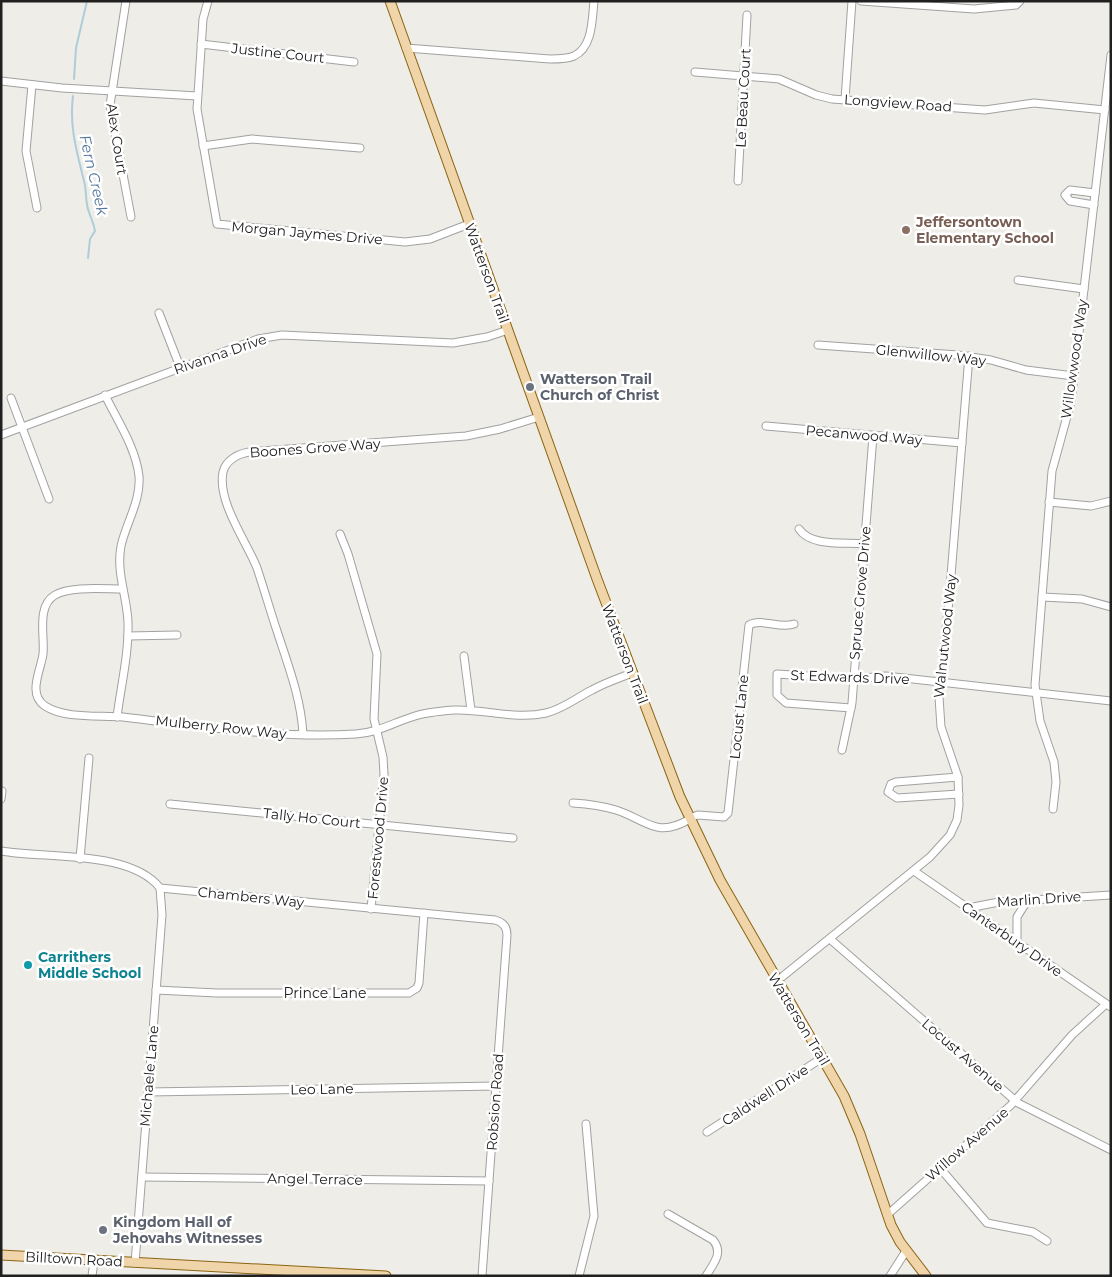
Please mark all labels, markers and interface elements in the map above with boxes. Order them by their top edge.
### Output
street label: Justine Court [230,39,326,67]
street label: Le Beau Court [731,47,755,148]
street label: Longview Road [843,90,953,116]
street label: Alex Court [102,102,132,177]
water label: Fern Creek [76,133,113,218]
place label: Jeffersontown Elementary School [915,213,1054,247]
street label: Morgan Jaymes Drive [231,217,383,249]
street label: Watterson Trail [461,220,513,326]
marker: Jeffersontown Elementary School [900,224,912,236]
street label: Willowwood Way [1057,298,1091,420]
street label: Rivanna Drive [171,330,269,378]
street label: Glenwillow Way [875,340,987,370]
place label: Watterson Trail Church of Christ [540,370,659,404]
marker: Watterson Trail Church of Christ [524,381,536,393]
street label: Pecanwood Way [805,421,923,449]
street label: Boones Grove Way [249,434,381,462]
street label: Spruce Grove Drive [845,525,875,661]
street label: Walnutwood Way [930,573,960,699]
street label: Watterson Trail [598,602,652,706]
street label: St Edwards Drive [790,666,910,688]
street label: Locust Lane [726,674,752,760]
street label: Mulberry Row Way [155,711,288,743]
street label: Forestwood Drive [364,776,392,900]
street label: Tally Ho Court [262,804,362,832]
street label: Chambers Way [197,882,306,912]
street label: Marlin Drive [996,887,1082,911]
street label: Canterbury Drive [958,897,1066,981]
place label: Carrithers Middle School [38,948,141,982]
marker: Carrithers Middle School [22,959,34,971]
street label: Watterson Trail [764,969,834,1069]
street label: Prince Lane [284,984,366,1002]
street label: Locust Avenue [918,1014,1008,1096]
street label: Michaele Lane [136,1025,162,1127]
street label: Robsion Road [483,1053,507,1151]
street label: Caldwell Drive [718,1060,812,1130]
street label: Leo Lane [290,1079,354,1099]
street label: Willow Avenue [922,1103,1012,1185]
street label: Angel Terrace [267,1169,363,1189]
place label: Kingdom Hall of Jehovahs Witnesses [112,1213,263,1247]
marker: Kingdom Hall of Jehovahs Witnesses [97,1224,109,1236]
street label: Billtown Road [25,1247,123,1271]

